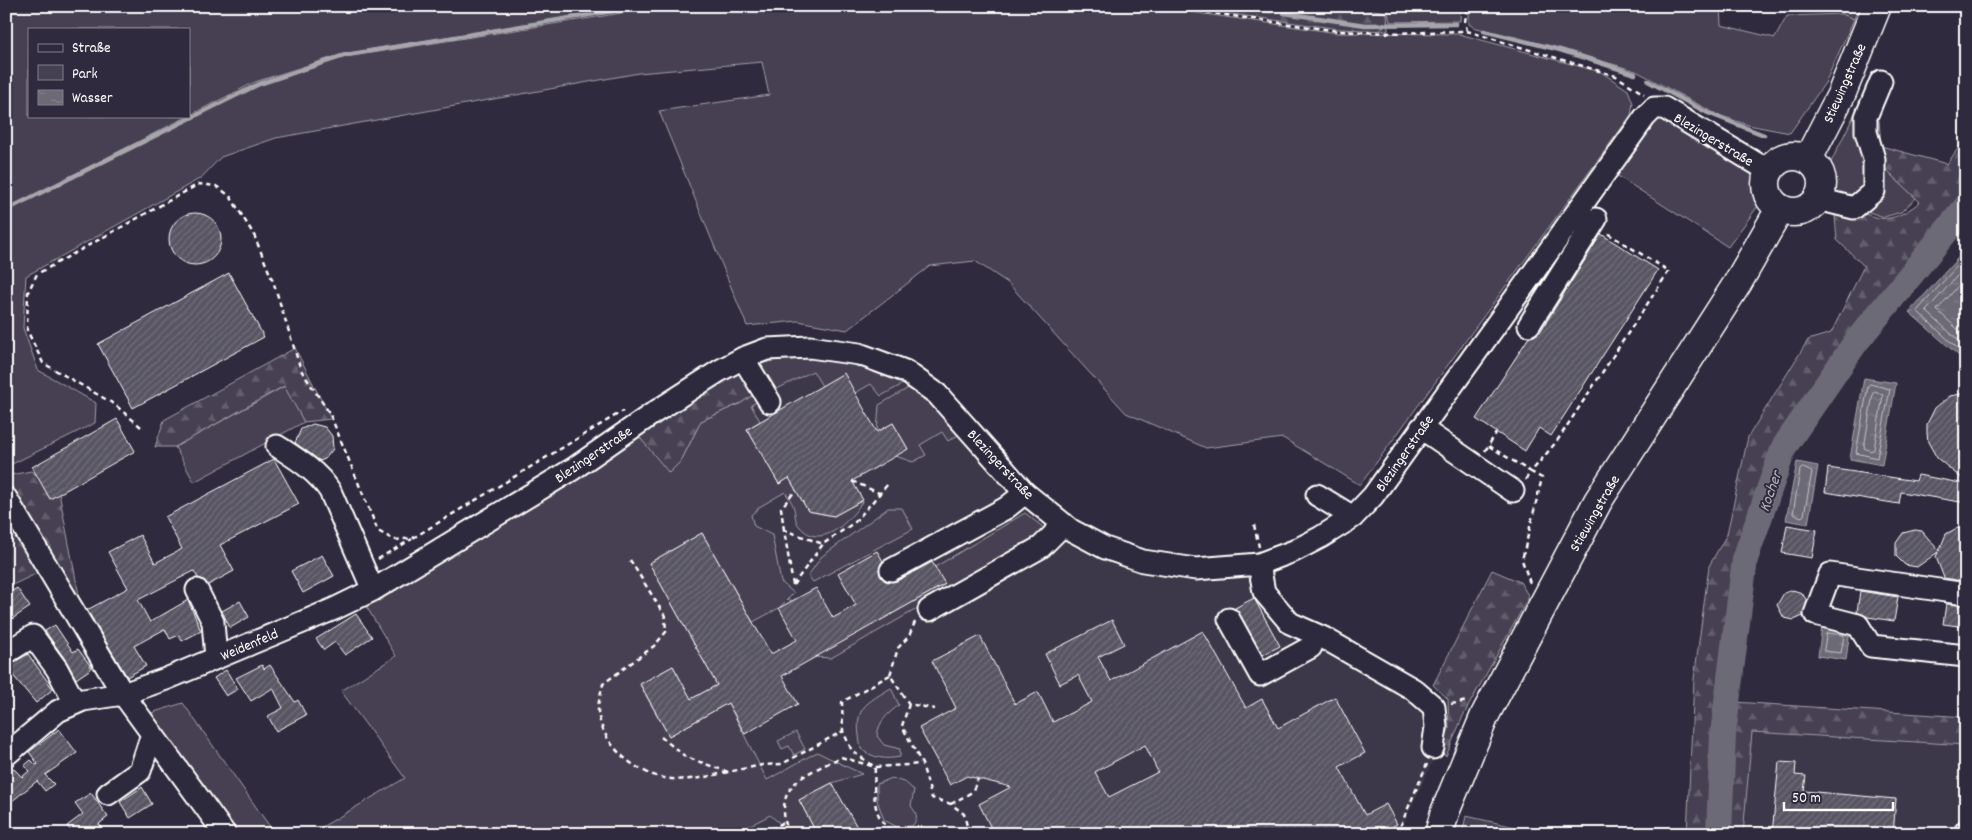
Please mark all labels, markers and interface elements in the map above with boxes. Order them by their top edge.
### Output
legend [28,28,190,118]
text: Straße [72,38,111,60]
street label: Stiewingstraße [1818,40,1873,127]
text: Park [72,64,98,86]
text: Wasser [72,88,113,110]
street label: Blezingerstraße [1669,108,1757,173]
street label: Blezingerstraße [1371,411,1441,497]
street label: Blezingerstraße [551,421,638,490]
street label: Blezingerstraße [961,425,1038,506]
water label: Kocher [1754,467,1790,515]
street label: Stiewingstraße [1565,471,1627,557]
street label: Weidenfeld [217,624,282,668]
scale bar [1784,780,1893,812]
text: 50 m [1792,788,1821,810]

